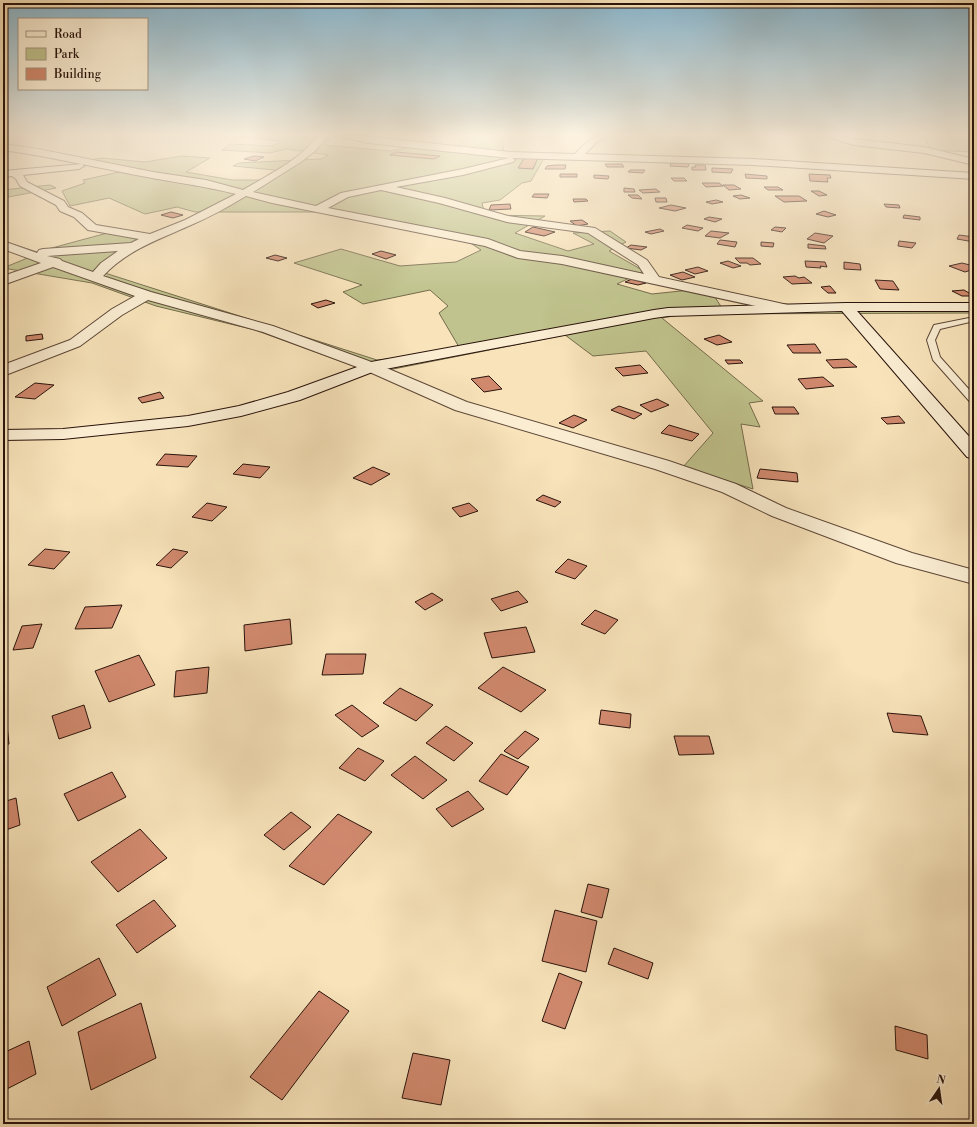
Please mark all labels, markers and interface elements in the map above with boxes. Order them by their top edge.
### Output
legend [18,18,148,90]
text: Road [54,27,82,42]
text: Park [54,47,80,62]
text: Building [53,67,102,82]
north arrow [919,1069,959,1109]
text: N [935,1072,947,1088]

